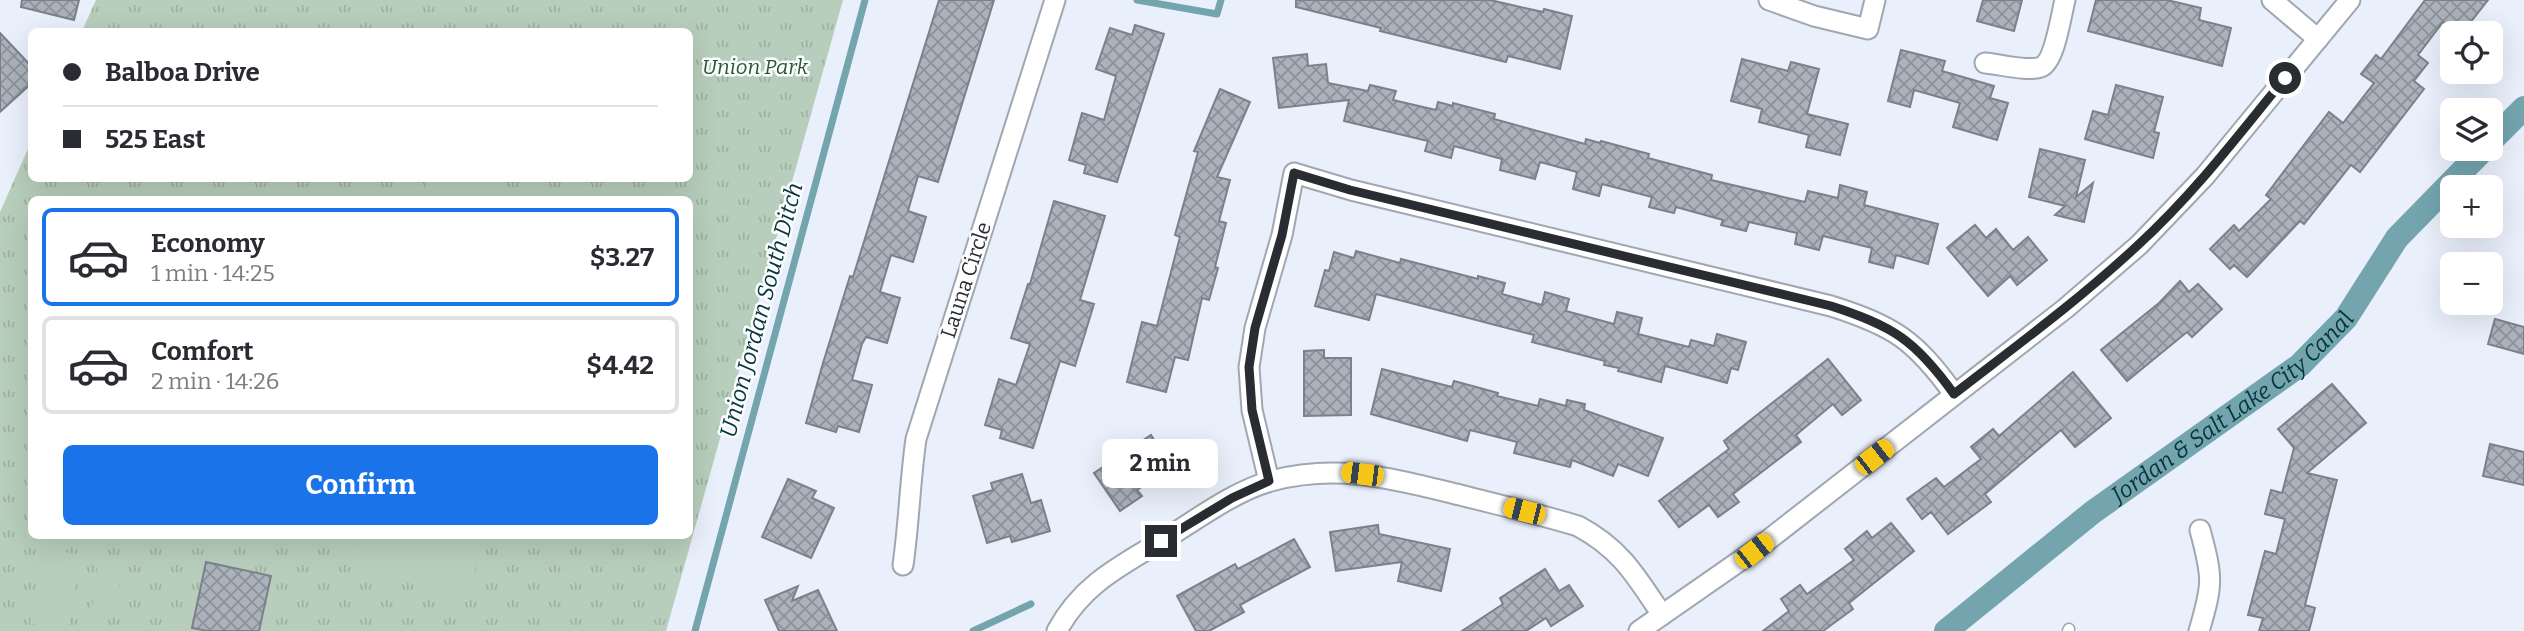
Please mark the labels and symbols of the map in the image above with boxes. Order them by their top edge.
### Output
park label: Union Park [702,54,809,80]
route start [2269,62,2301,94]
water label: Union Jordan South Ditch [713,179,809,441]
street label: Launa Circle [935,219,997,341]
water label: Jordan & Salt Lake City Canal [2104,307,2360,510]
car [1851,436,1898,478]
callout: 2 min [1103,440,1219,489]
car [1340,461,1385,487]
car [1502,496,1547,526]
route end [1145,525,1177,557]
car [1731,530,1778,572]

